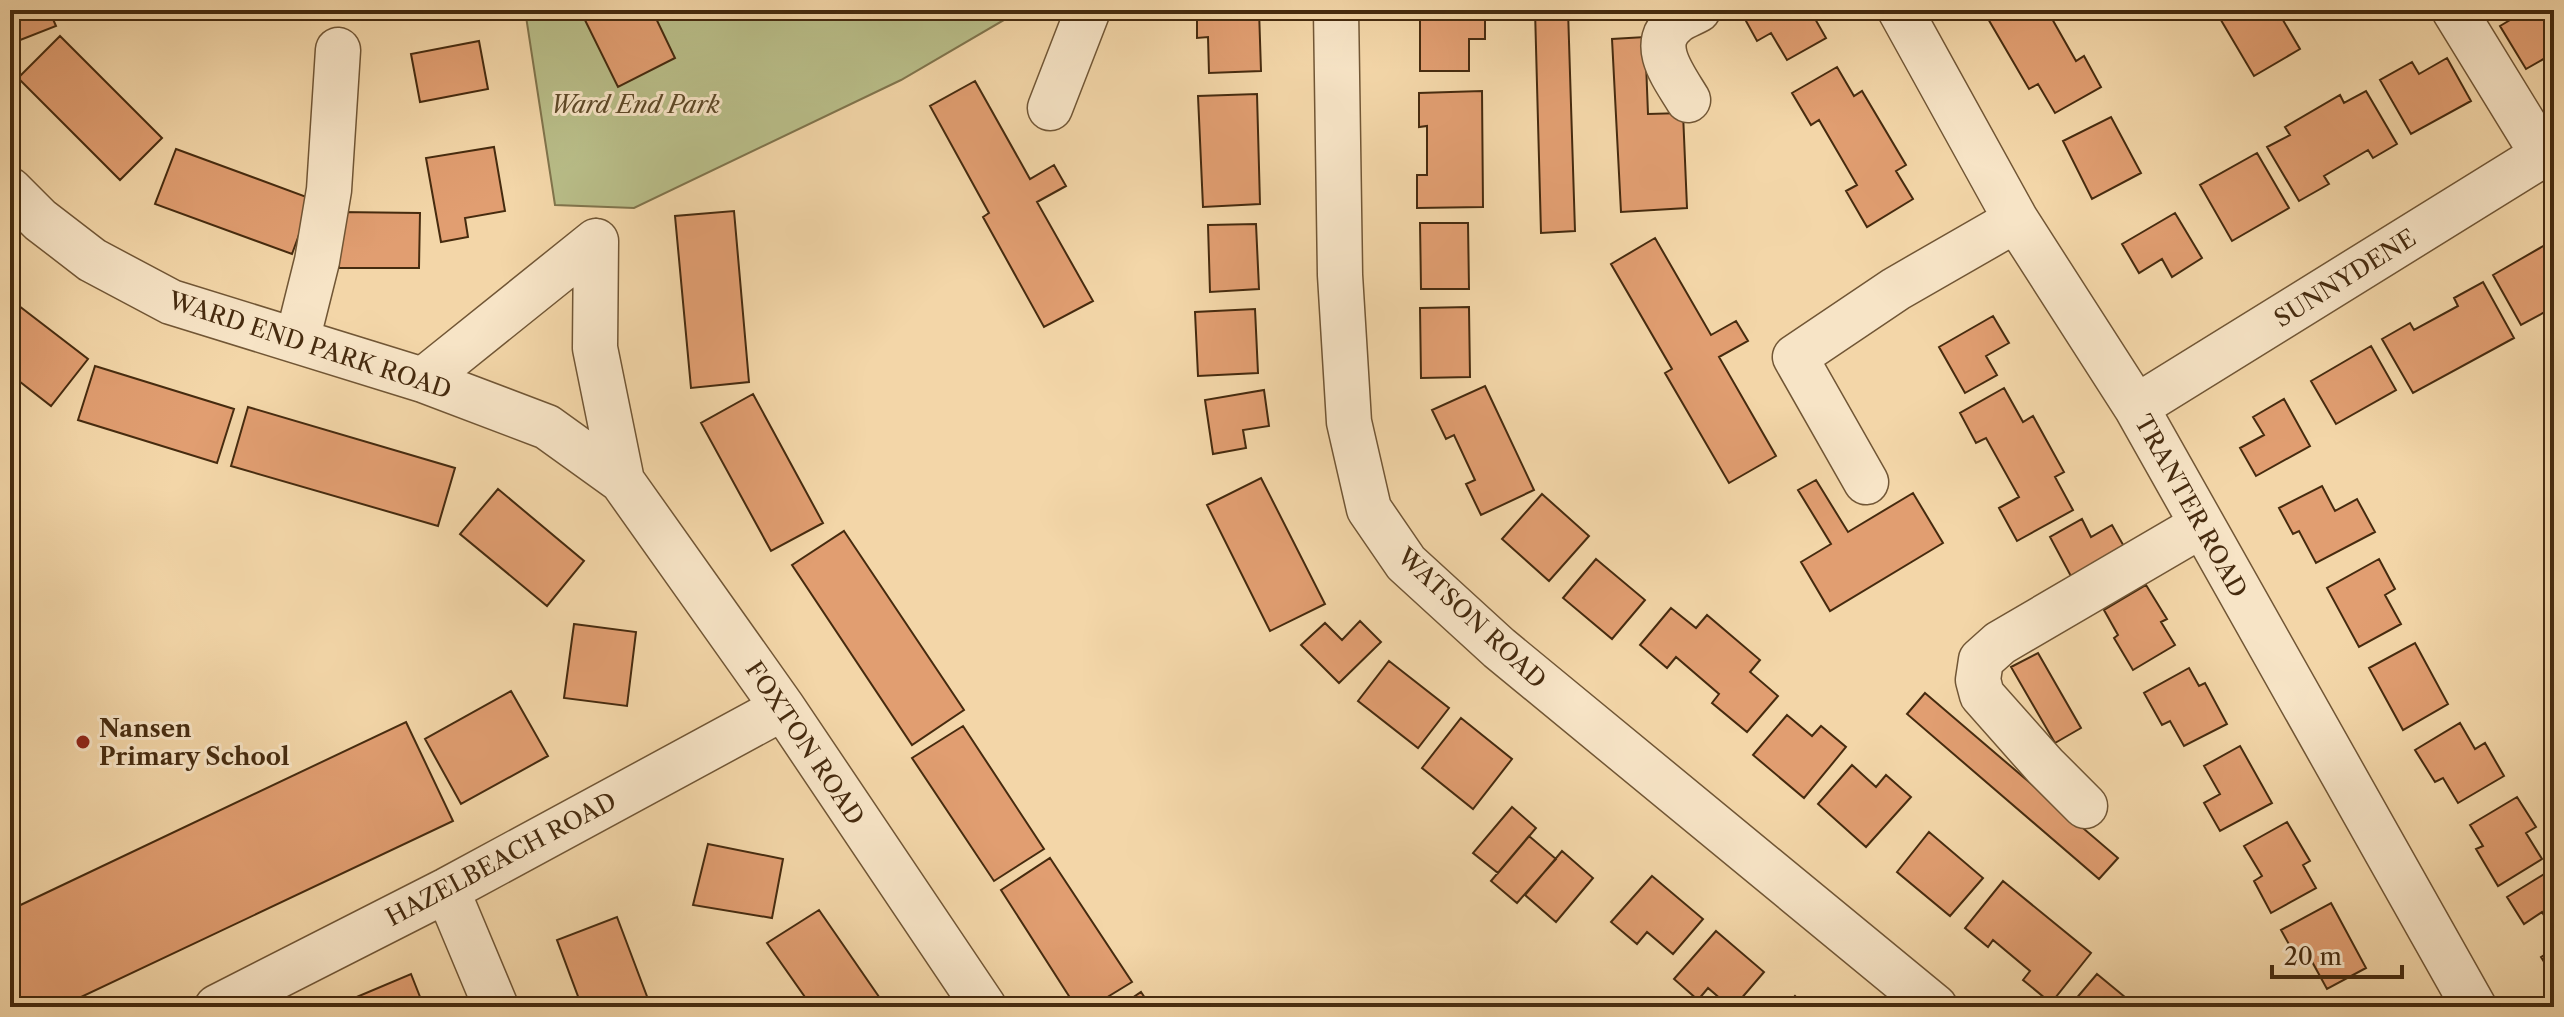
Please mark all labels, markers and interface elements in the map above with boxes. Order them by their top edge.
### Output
park label: Ward End Park [550,90,720,119]
street label: SUNNYDENE [2269,223,2421,333]
street label: WARD END PARK ROAD [164,285,455,405]
street label: TRANTER ROAD [2129,410,2253,602]
street label: WATSON ROAD [1391,541,1552,694]
street label: FOXTON ROAD [740,656,870,830]
place label: Nansen Primary School [99,714,289,771]
marker: Nansen Primary School [74,733,92,751]
street label: HAZELBEACH ROAD [381,786,621,932]
scale bar [2272,929,2402,979]
text: 20 m [2284,942,2342,971]

